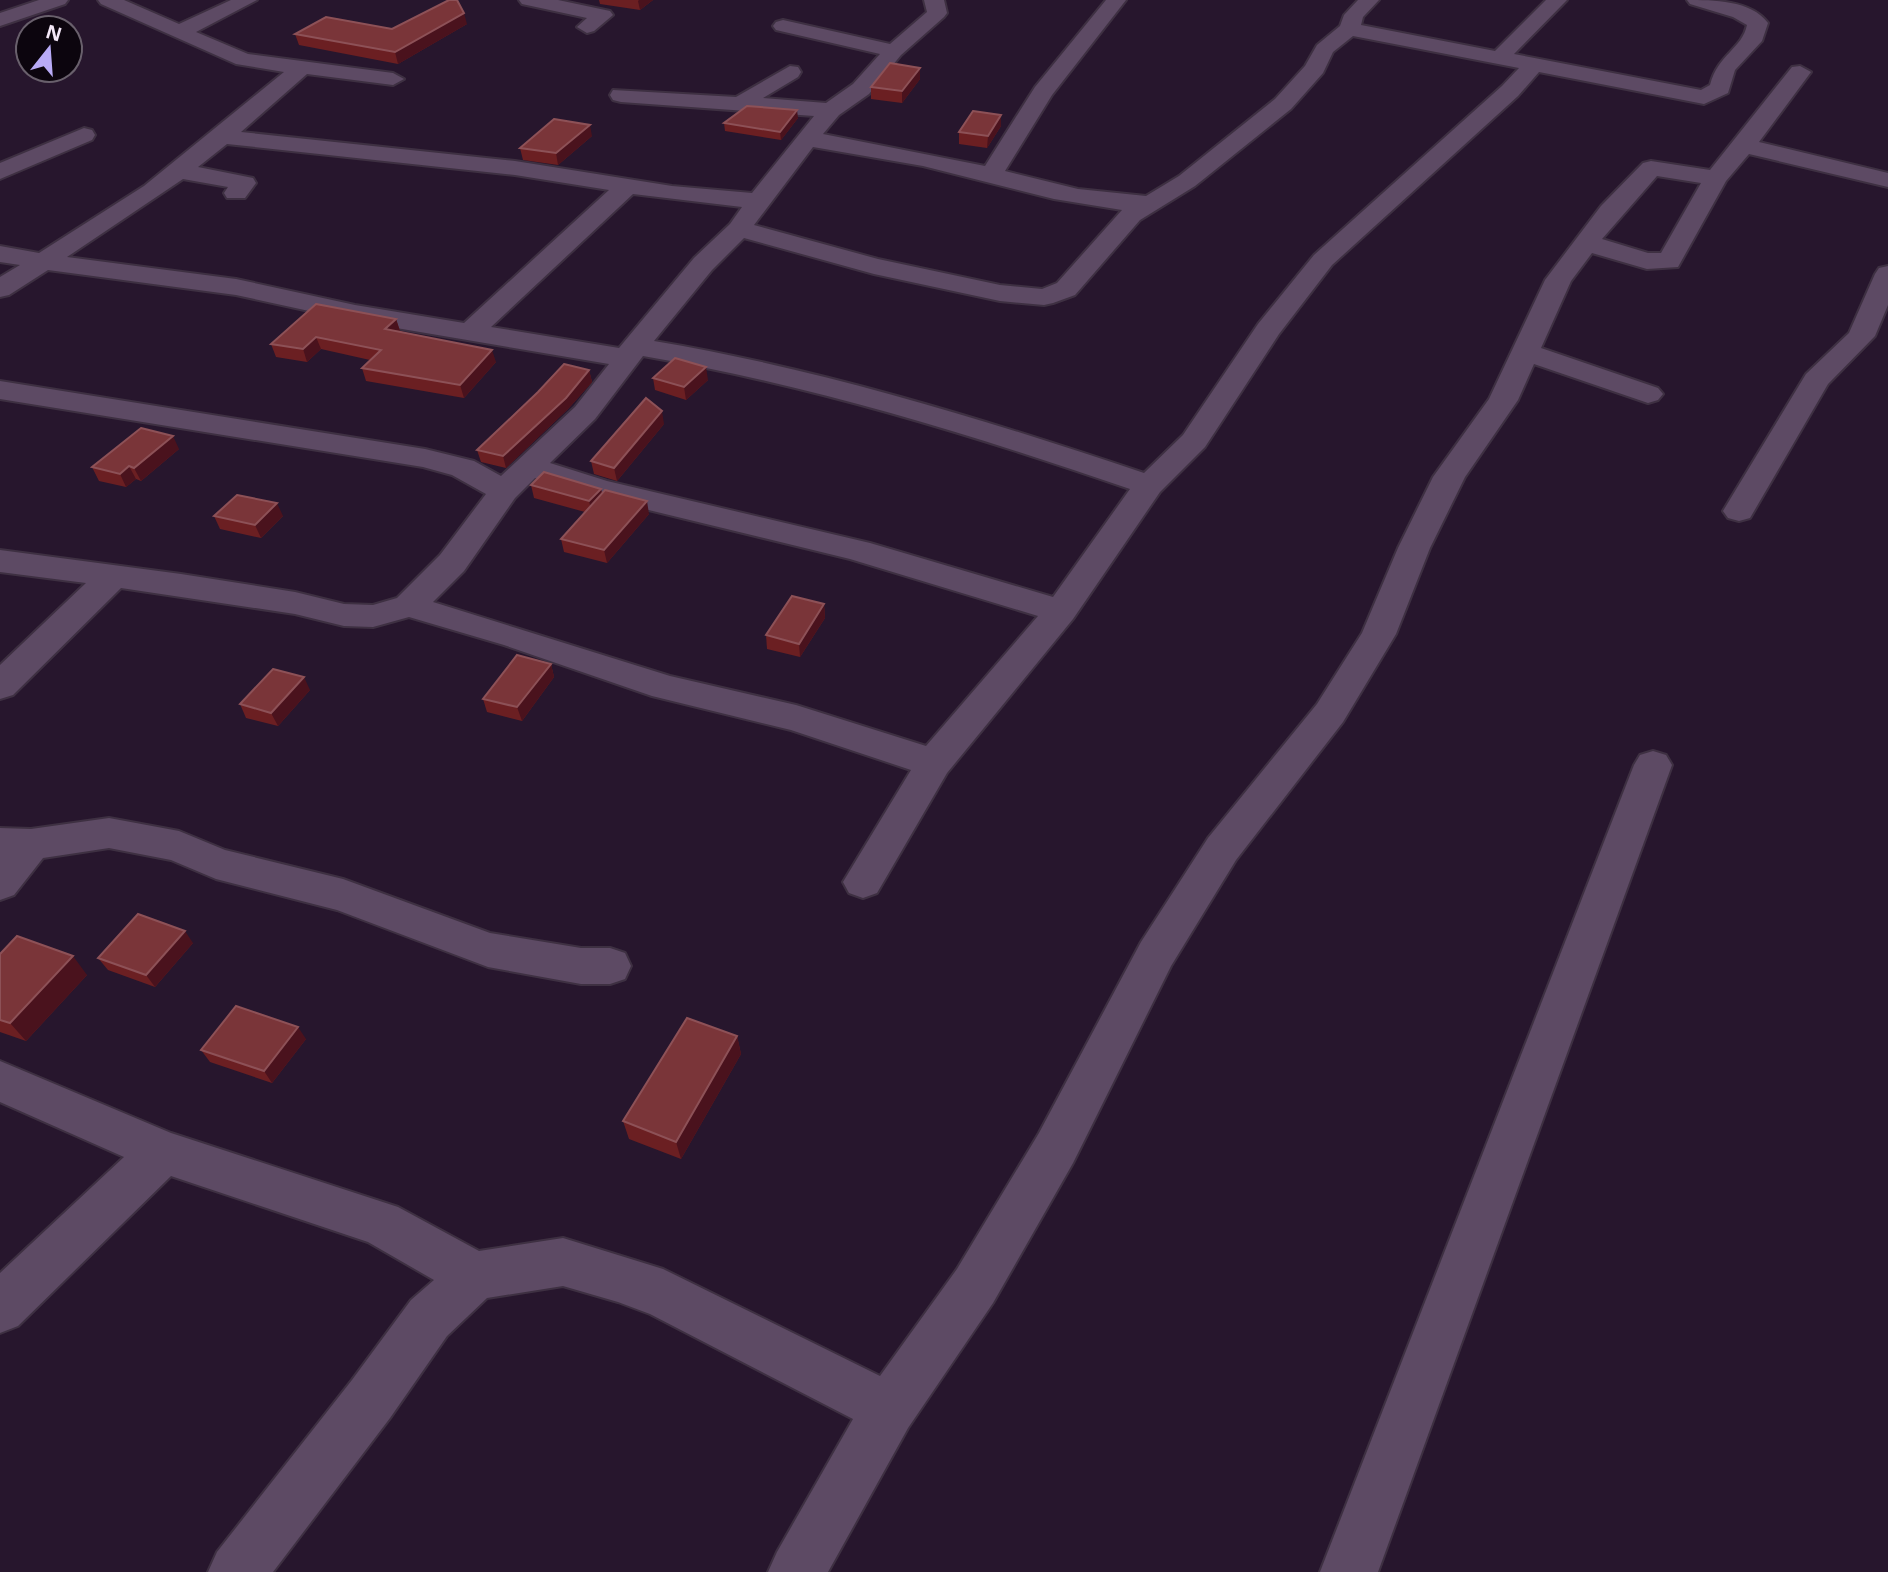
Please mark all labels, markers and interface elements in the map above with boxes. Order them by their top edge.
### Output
north arrow [14,14,84,84]
text: N [43,18,65,47]

